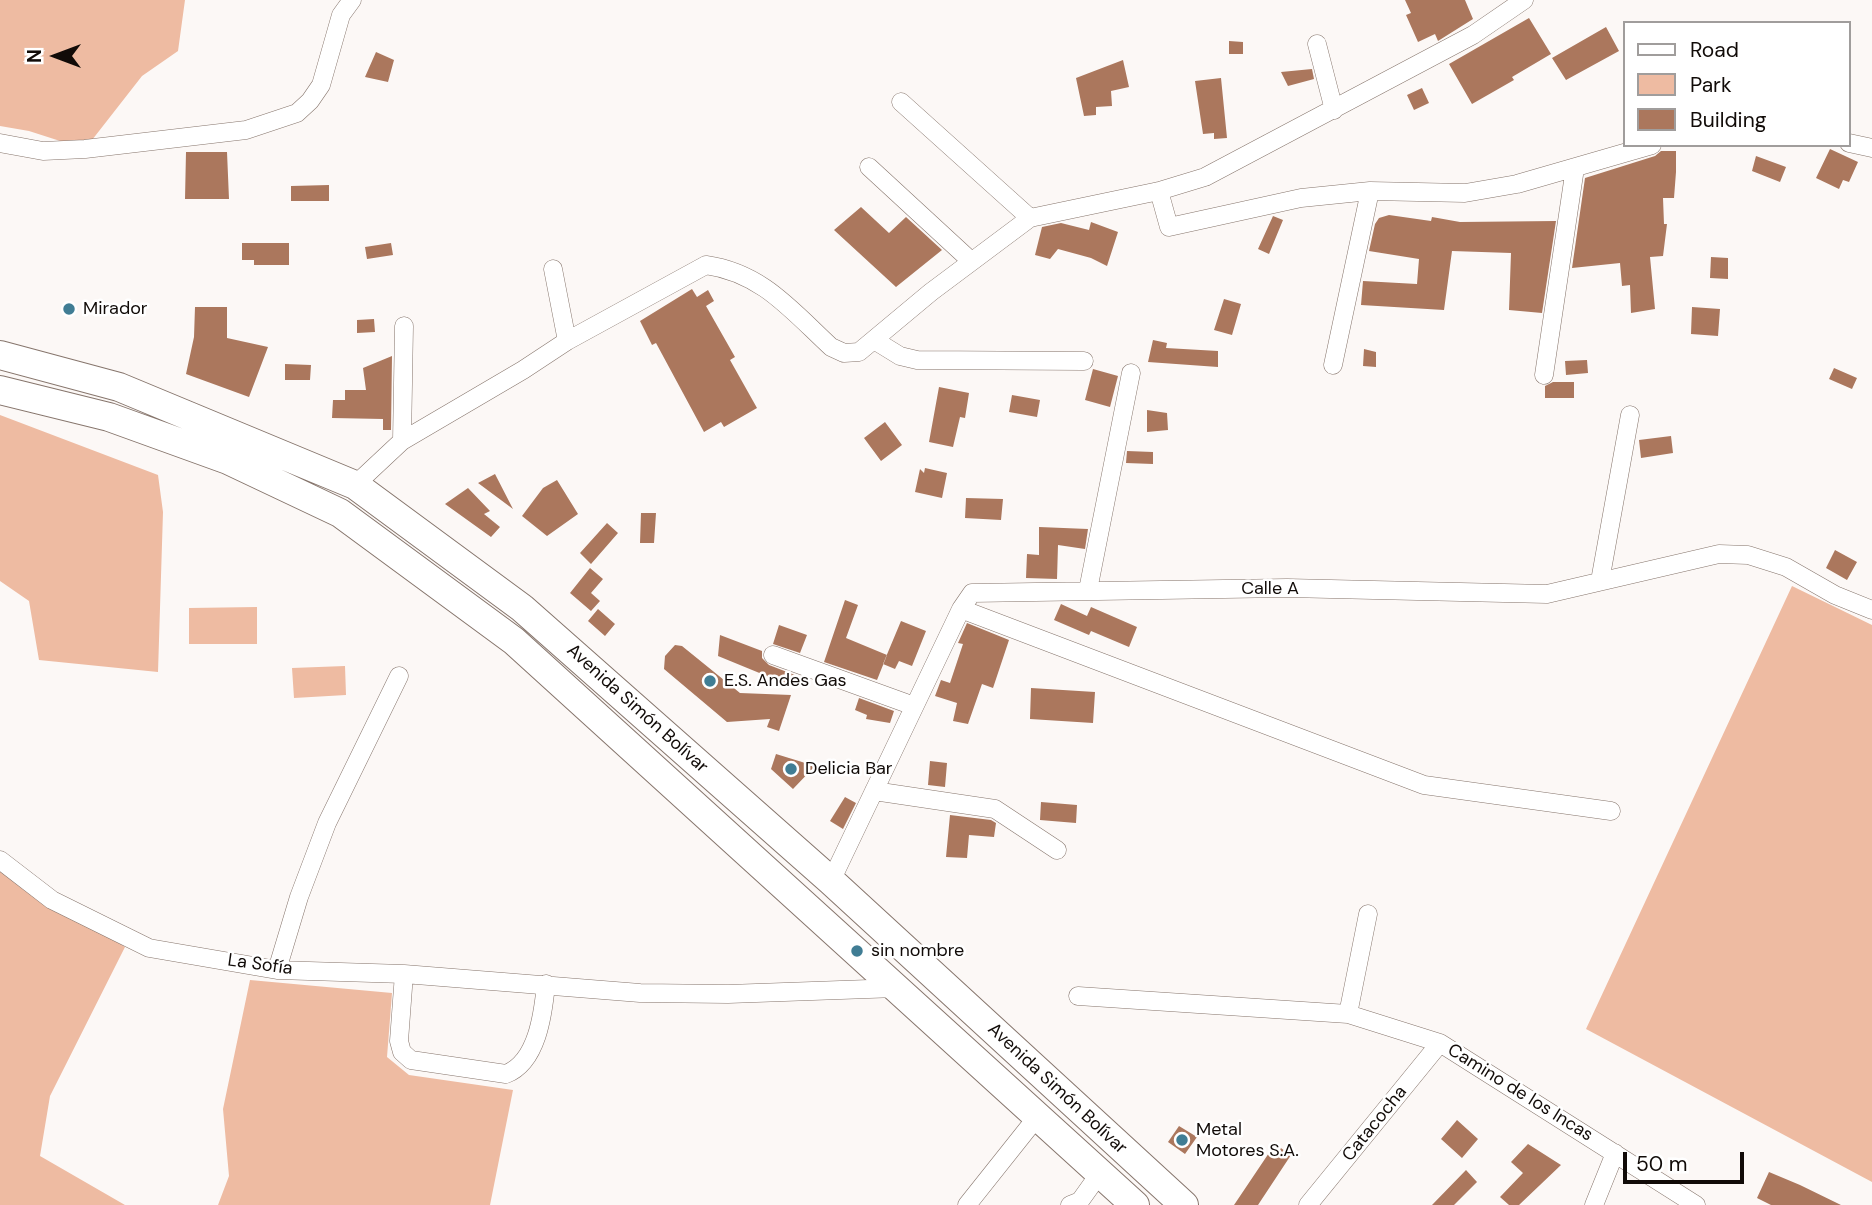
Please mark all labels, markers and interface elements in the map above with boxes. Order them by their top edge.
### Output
north arrow [21,21,91,91]
legend [1624,21,1851,147]
text: Road [1690,36,1739,64]
text: N [22,49,47,63]
text: Park [1690,71,1731,99]
text: Building [1690,106,1766,134]
place label: Mirador [83,298,148,320]
marker: Mirador [61,301,77,317]
street label: Calle A [1241,578,1299,600]
street label: Avenida Simón Bolívar [562,640,712,778]
place label: E.S. Andes Gas [724,670,847,692]
marker: E.S. Andes Gas [702,673,718,689]
place label: Delicia Bar [805,758,892,780]
marker: Delicia Bar [783,761,799,777]
place label: sin nombre [871,940,964,962]
marker: sin nombre [849,943,865,959]
street label: La Sofía [226,950,294,980]
street label: Avenida Simón Bolívar [983,1019,1131,1159]
street label: Camino de los Incas [1443,1040,1597,1146]
street label: Catacocha [1338,1082,1412,1166]
place label: Metal Motores S.A. [1196,1119,1299,1162]
marker: Metal Motores S.A. [1174,1132,1190,1148]
scale bar [1627,1138,1748,1182]
text: 50 m [1636,1150,1687,1178]

